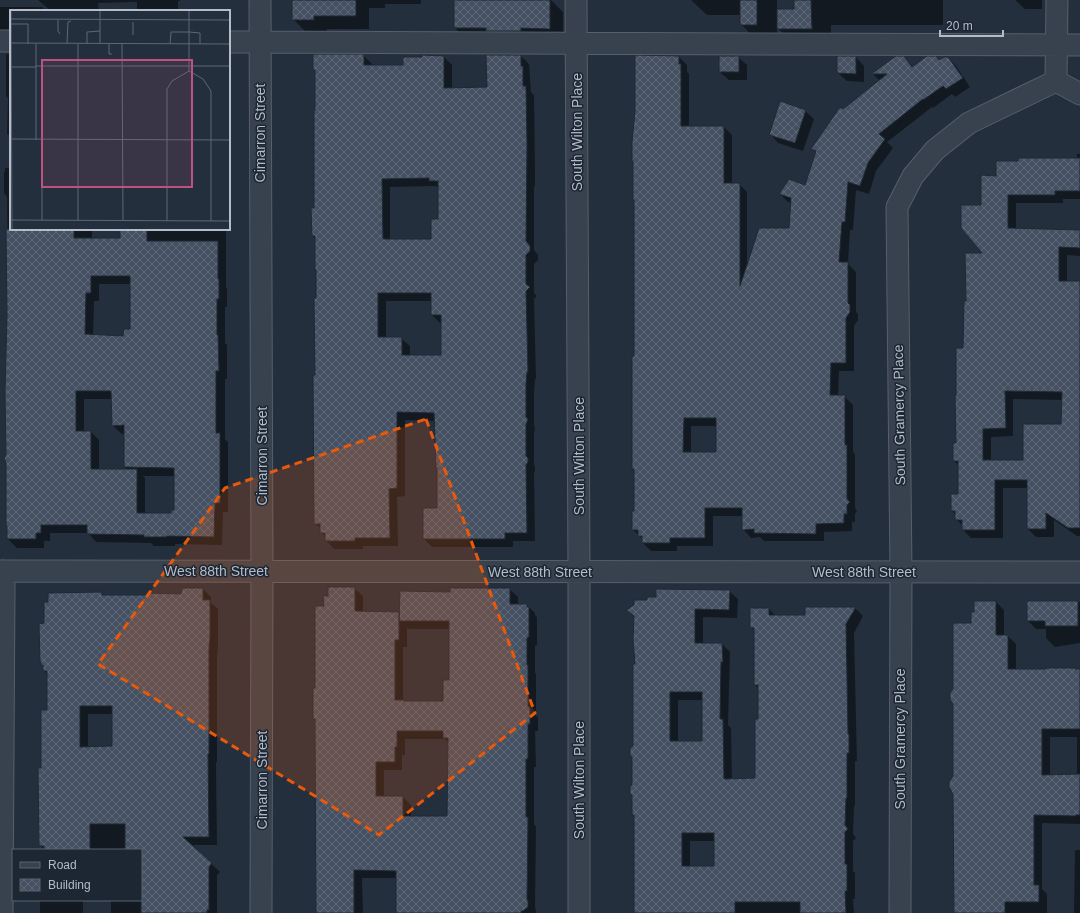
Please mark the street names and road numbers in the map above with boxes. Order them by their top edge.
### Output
street label: South Wilton Place [569,73,585,191]
street label: Cimarron Street [252,83,268,182]
street label: South Gramercy Place [890,344,908,486]
street label: South Wilton Place [571,397,587,515]
street label: Cimarron Street [254,406,270,505]
street label: West 88th Street [164,563,268,579]
street label: West 88th Street [488,564,592,580]
street label: West 88th Street [812,564,916,580]
street label: South Gramercy Place [892,668,908,809]
street label: South Wilton Place [571,721,587,839]
street label: Cimarron Street [254,730,270,829]

